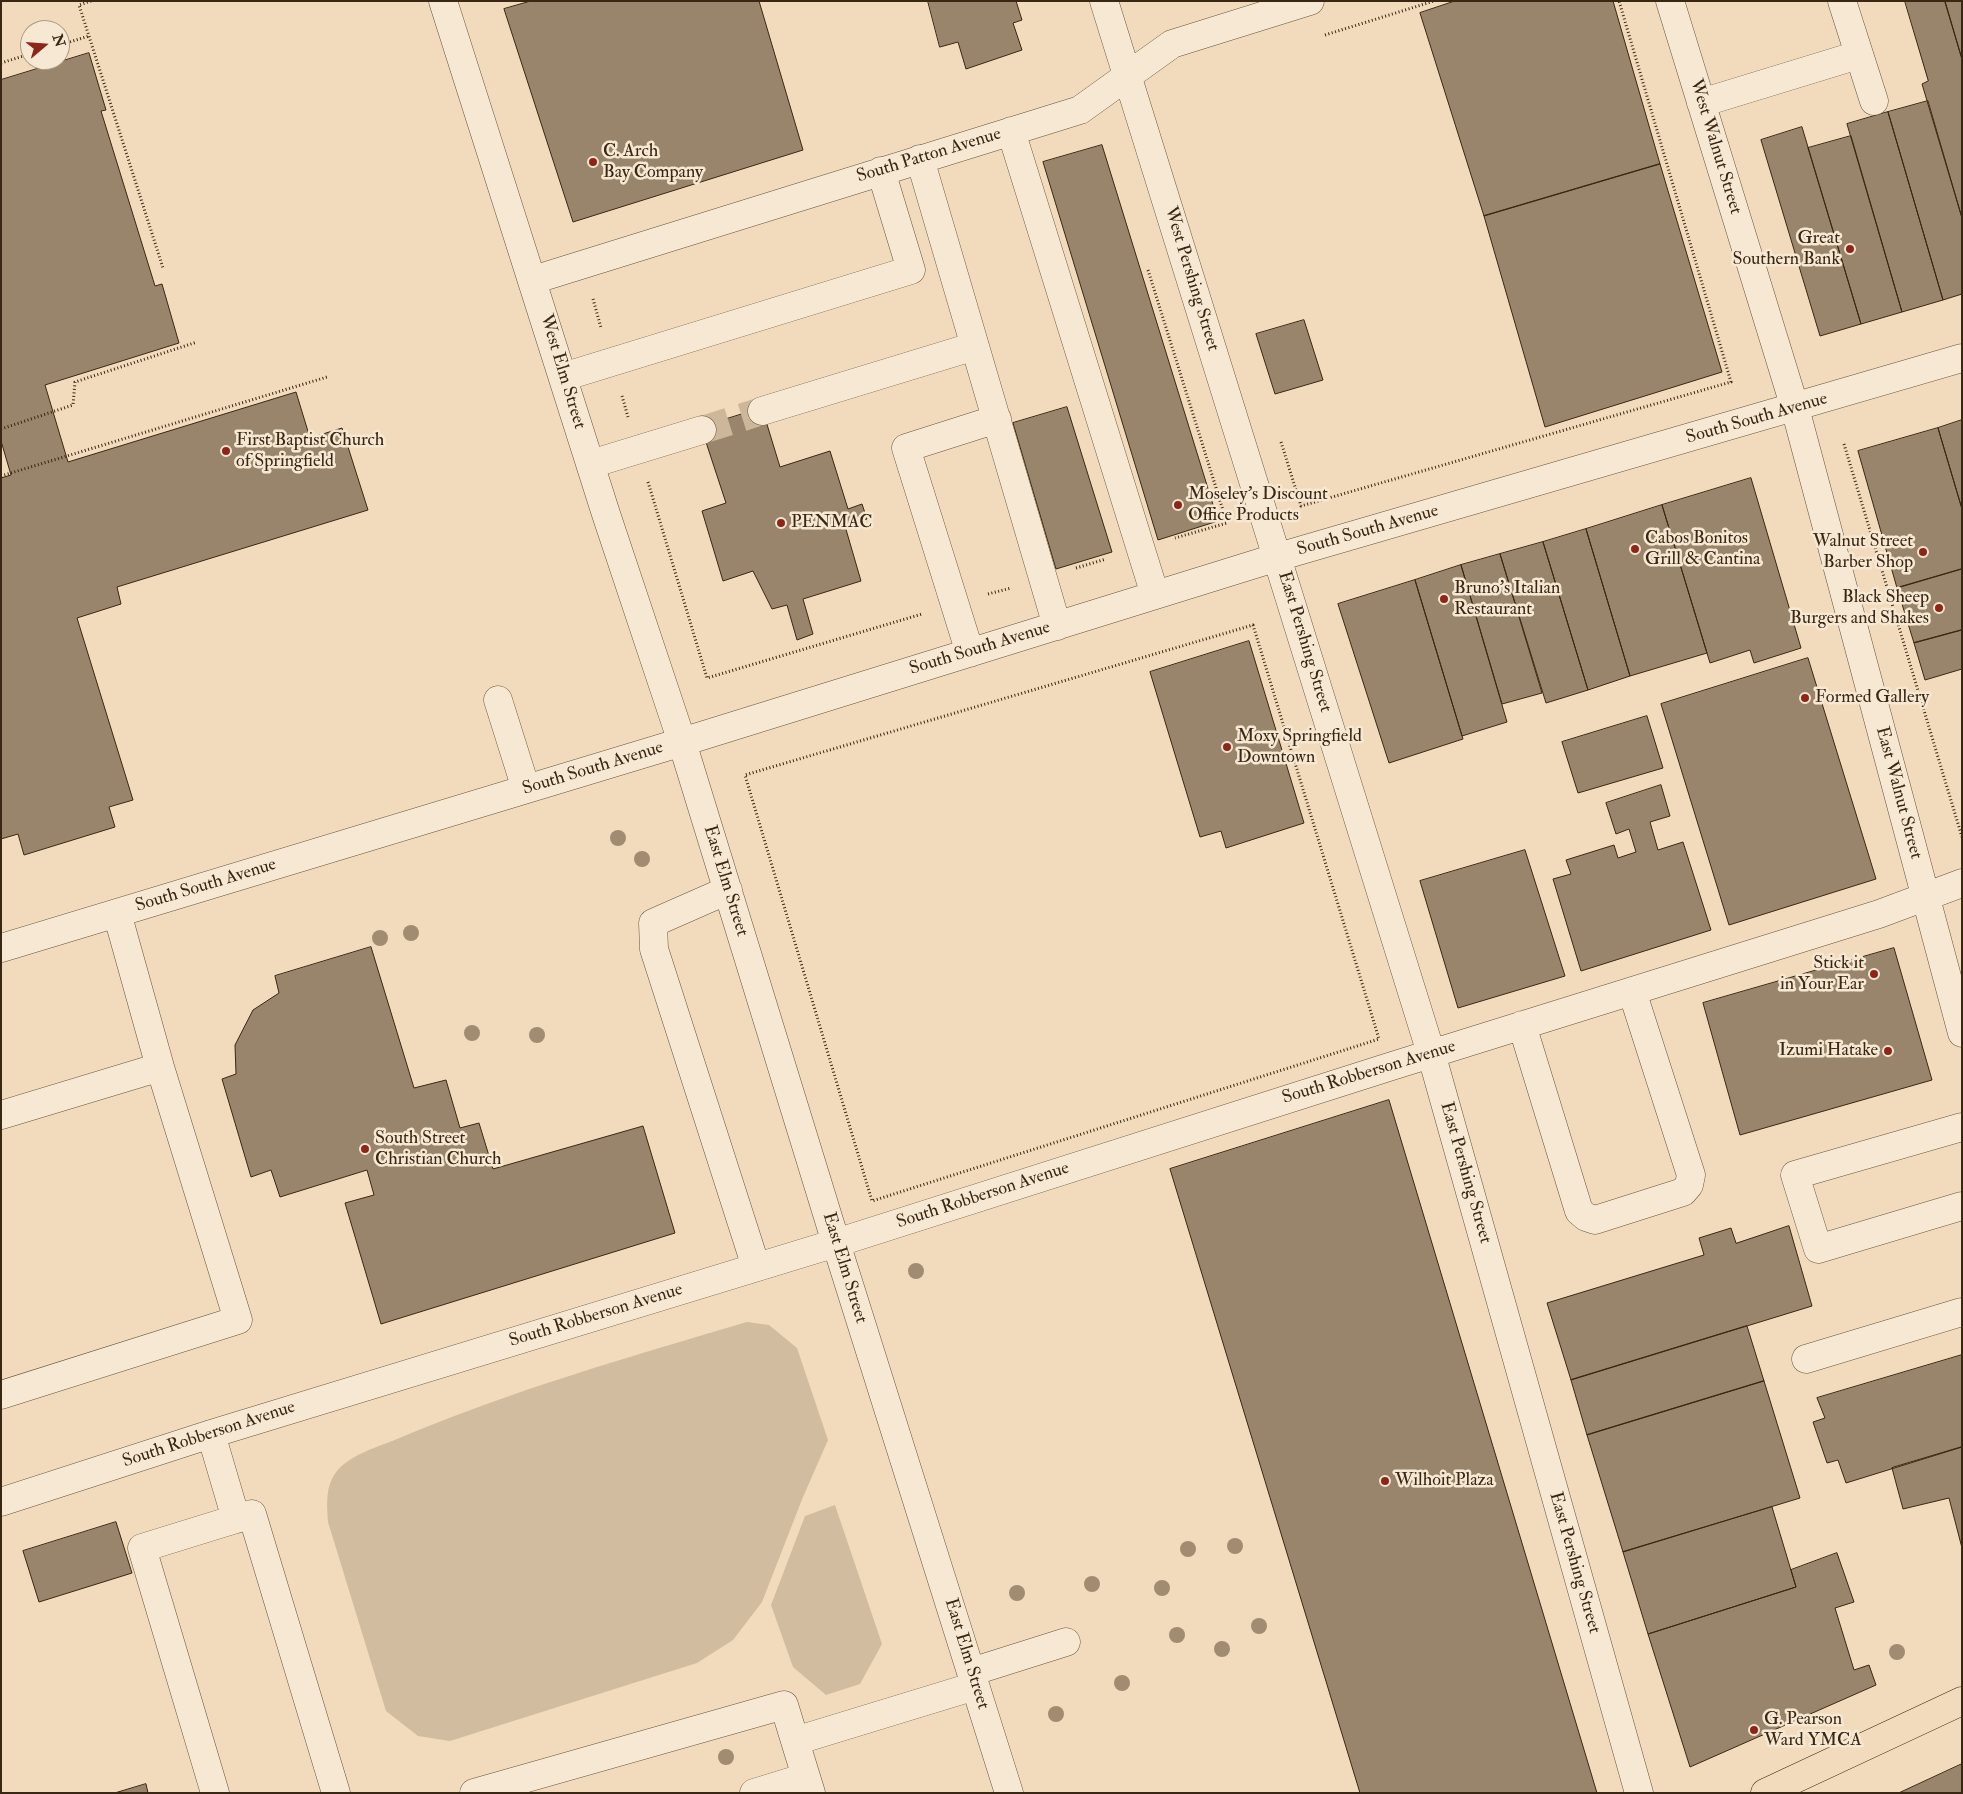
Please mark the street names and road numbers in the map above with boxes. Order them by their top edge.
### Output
street label: West Walnut Street [1684,77,1746,217]
street label: South Patton Avenue [854,124,1004,188]
street label: West Pershing Street [1159,204,1223,354]
street label: West Elm Street [534,312,590,432]
street label: South South Avenue [1684,388,1830,450]
street label: South South Avenue [1295,500,1441,562]
street label: East Pershing Street [1272,569,1336,715]
street label: South South Avenue [907,617,1053,681]
street label: East Walnut Street [1870,724,1926,862]
street label: South South Avenue [520,737,666,801]
street label: East Elm Street [698,823,752,939]
street label: South South Avenue [133,854,279,918]
street label: South Robberson Avenue [1280,1036,1458,1110]
street label: East Pershing Street [1434,1100,1496,1246]
street label: South Robberson Avenue [894,1158,1072,1234]
street label: East Elm Street [817,1210,871,1326]
street label: South Robberson Avenue [507,1279,685,1353]
street label: South Robberson Avenue [120,1397,298,1473]
street label: East Pershing Street [1543,1490,1605,1636]
street label: East Elm Street [939,1596,993,1712]

